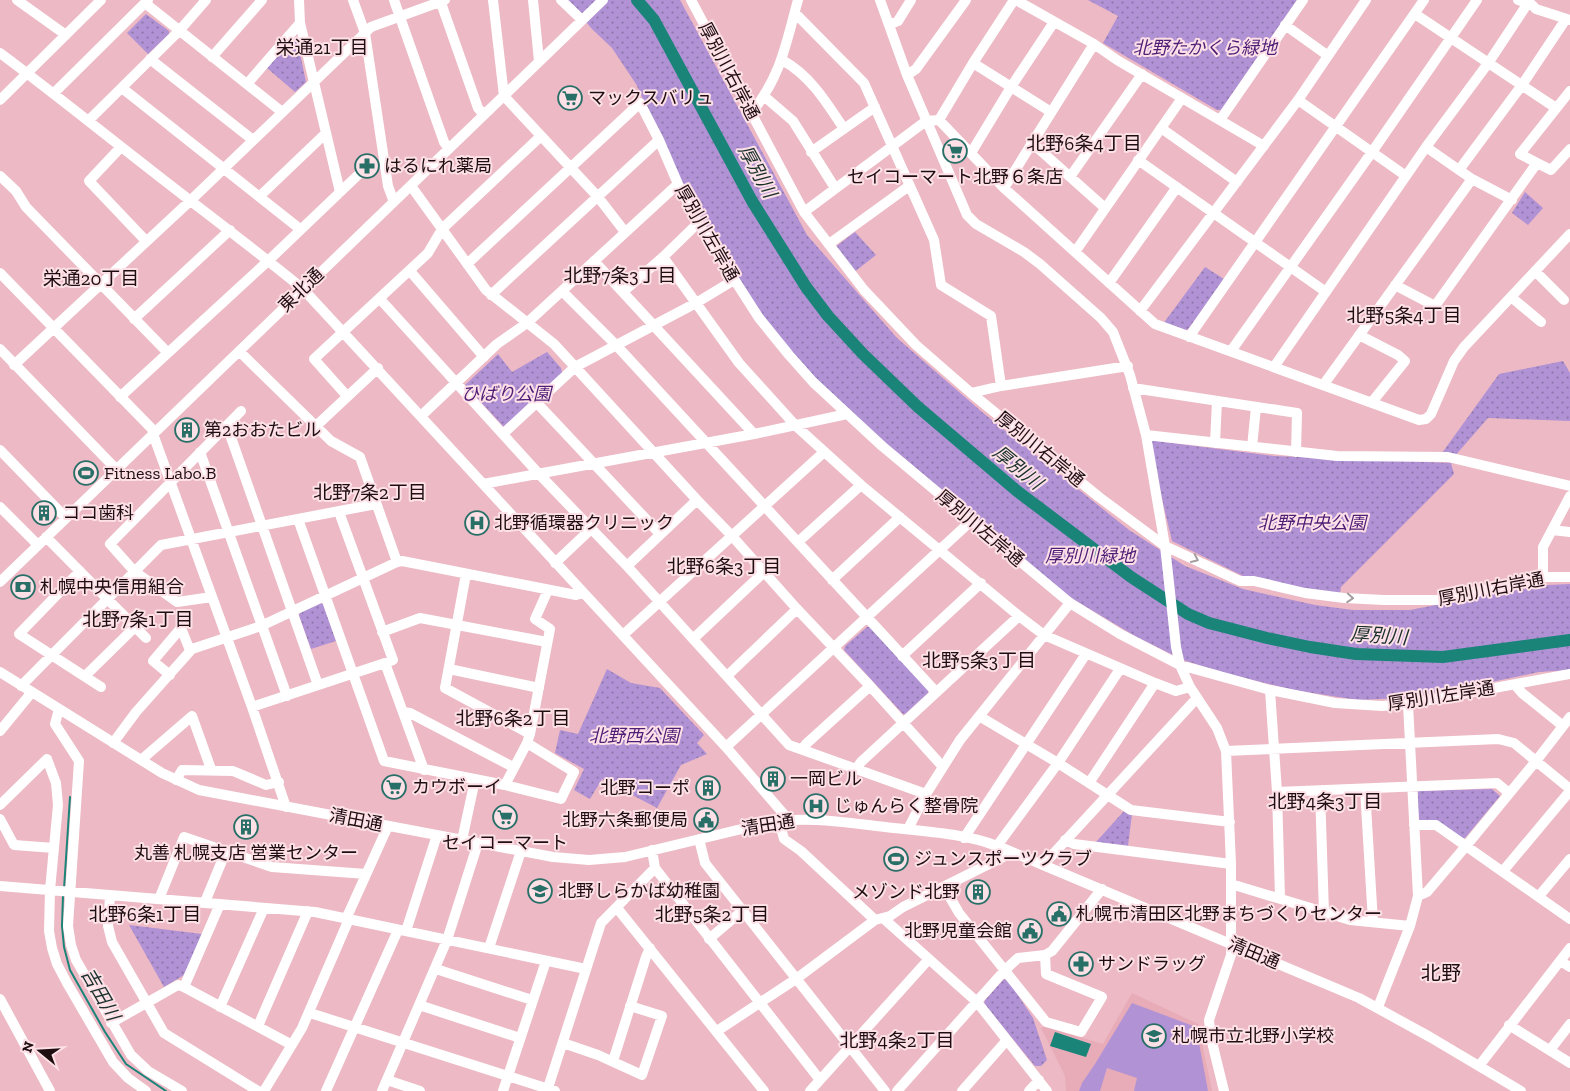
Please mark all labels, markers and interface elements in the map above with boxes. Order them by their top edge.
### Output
street label: 厚別川右岸通 [694,18,764,124]
district label: 栄通21丁目 [275,36,369,59]
park label: 北野たかくら緑地 [1133,37,1279,59]
supermarket icon: マックスバリュ [557,85,583,111]
place label: マックスバリュ [588,87,713,109]
district label: 北野6条4丁目 [1026,132,1142,155]
supermarket icon: セイコーマート北野６条店 [942,138,968,164]
water label: 厚別川 [734,141,782,203]
pharmacy icon: はるにれ薬局 [354,153,380,179]
place label: はるにれ薬局 [384,155,492,177]
place label: セイコーマート北野６条店 [847,166,1063,188]
street label: 厚別川左岸通 [670,181,744,285]
street label: 東北通 [274,263,328,317]
district label: 北野7条3丁目 [563,264,677,287]
district label: 栄通20丁目 [43,267,139,290]
district label: 北野5条4丁目 [1347,304,1461,327]
park label: ひばり公園 [461,383,554,405]
street label: 厚別川右岸通 [991,407,1089,491]
building icon: 第2おおたビル [174,417,200,443]
place label: 第2おおたビル [204,419,321,441]
water label: 厚別川 [989,440,1047,494]
sports icon: Fitness Labo.B [73,460,99,486]
place label: Fitness Labo.B [104,462,216,484]
district label: 北野7条2丁目 [313,481,427,504]
street label: 厚別川左岸通 [932,485,1028,571]
building icon: ココ歯科 [31,500,57,526]
place label: ココ歯科 [62,502,134,524]
hospital icon: 北野循環器クリニック [464,510,490,536]
place label: 北野循環器クリニック [494,512,674,534]
park label: 北野中央公園 [1258,512,1369,534]
park label: 厚別川緑地 [1045,545,1137,567]
one-way arrow [1189,553,1198,563]
district label: 北野6条3丁目 [667,555,781,578]
street label: 厚別川右岸通 [1436,568,1546,610]
bank icon: 札幌中央信用組合 [10,574,36,600]
place label: 札幌中央信用組合 [40,576,184,598]
one-way arrow [1347,593,1355,604]
district label: 北野7条1丁目 [82,608,194,631]
water label: 厚別川 [1350,622,1410,649]
district label: 北野5条3丁目 [922,649,1036,672]
street label: 厚別川左岸通 [1386,677,1496,715]
district label: 北野6条2丁目 [456,707,570,730]
park label: 北野西公園 [589,725,682,747]
building icon: 一岡ビル [760,766,786,792]
place label: 一岡ビル [790,768,862,790]
supermarket icon: カウボーイ [381,774,407,800]
building icon: 北野コーポ [695,775,721,801]
place label: カウボーイ [412,776,502,798]
place label: 北野コーポ [600,777,690,799]
district label: 北野4条3丁目 [1268,790,1382,813]
hospital icon: じゅんらく整骨院 [803,793,829,819]
place label: じゅんらく整骨院 [834,795,978,817]
street label: 清田通 [327,804,385,836]
supermarket icon: セイコーマート [492,804,518,830]
public building icon: 北野六条郵便局 [693,807,719,833]
place label: 北野六条郵便局 [562,809,688,831]
street label: 清田通 [740,810,796,840]
building icon: 丸善 札幌支店 営業センター [233,814,259,840]
place label: セイコーマート [442,832,568,854]
place label: 丸善 札幌支店 営業センター [134,842,358,864]
sports icon: ジュンスポーツクラブ [883,846,909,872]
place label: ジュンスポーツクラブ [914,848,1092,870]
school or university icon: 北野しらかば幼稚園 [527,878,553,904]
building icon: メゾンド北野 [965,879,991,905]
place label: 北野しらかば幼稚園 [558,880,720,902]
place label: メゾンド北野 [852,881,960,903]
public building icon: 札幌市清田区北野まちづくりセンター [1046,901,1072,927]
district label: 北野6条1丁目 [89,903,201,926]
district label: 北野5条2丁目 [655,903,769,926]
place label: 札幌市清田区北野まちづくりセンター [1076,903,1382,925]
public building icon: 北野児童会館 [1017,918,1043,944]
place label: 北野児童会館 [904,920,1012,942]
street label: 清田通 [1225,932,1283,974]
pharmacy icon: サンドラッグ [1068,951,1094,977]
place label: サンドラッグ [1098,953,1206,975]
district label: 北野 [1421,961,1461,985]
water label: 吉田川 [76,964,126,1026]
school or university icon: 札幌市立北野小学校 [1141,1023,1167,1049]
place label: 札幌市立北野小学校 [1172,1025,1334,1047]
north arrow [15,1026,65,1076]
district label: 北野4条2丁目 [839,1029,955,1052]
text: N [18,1039,38,1055]

